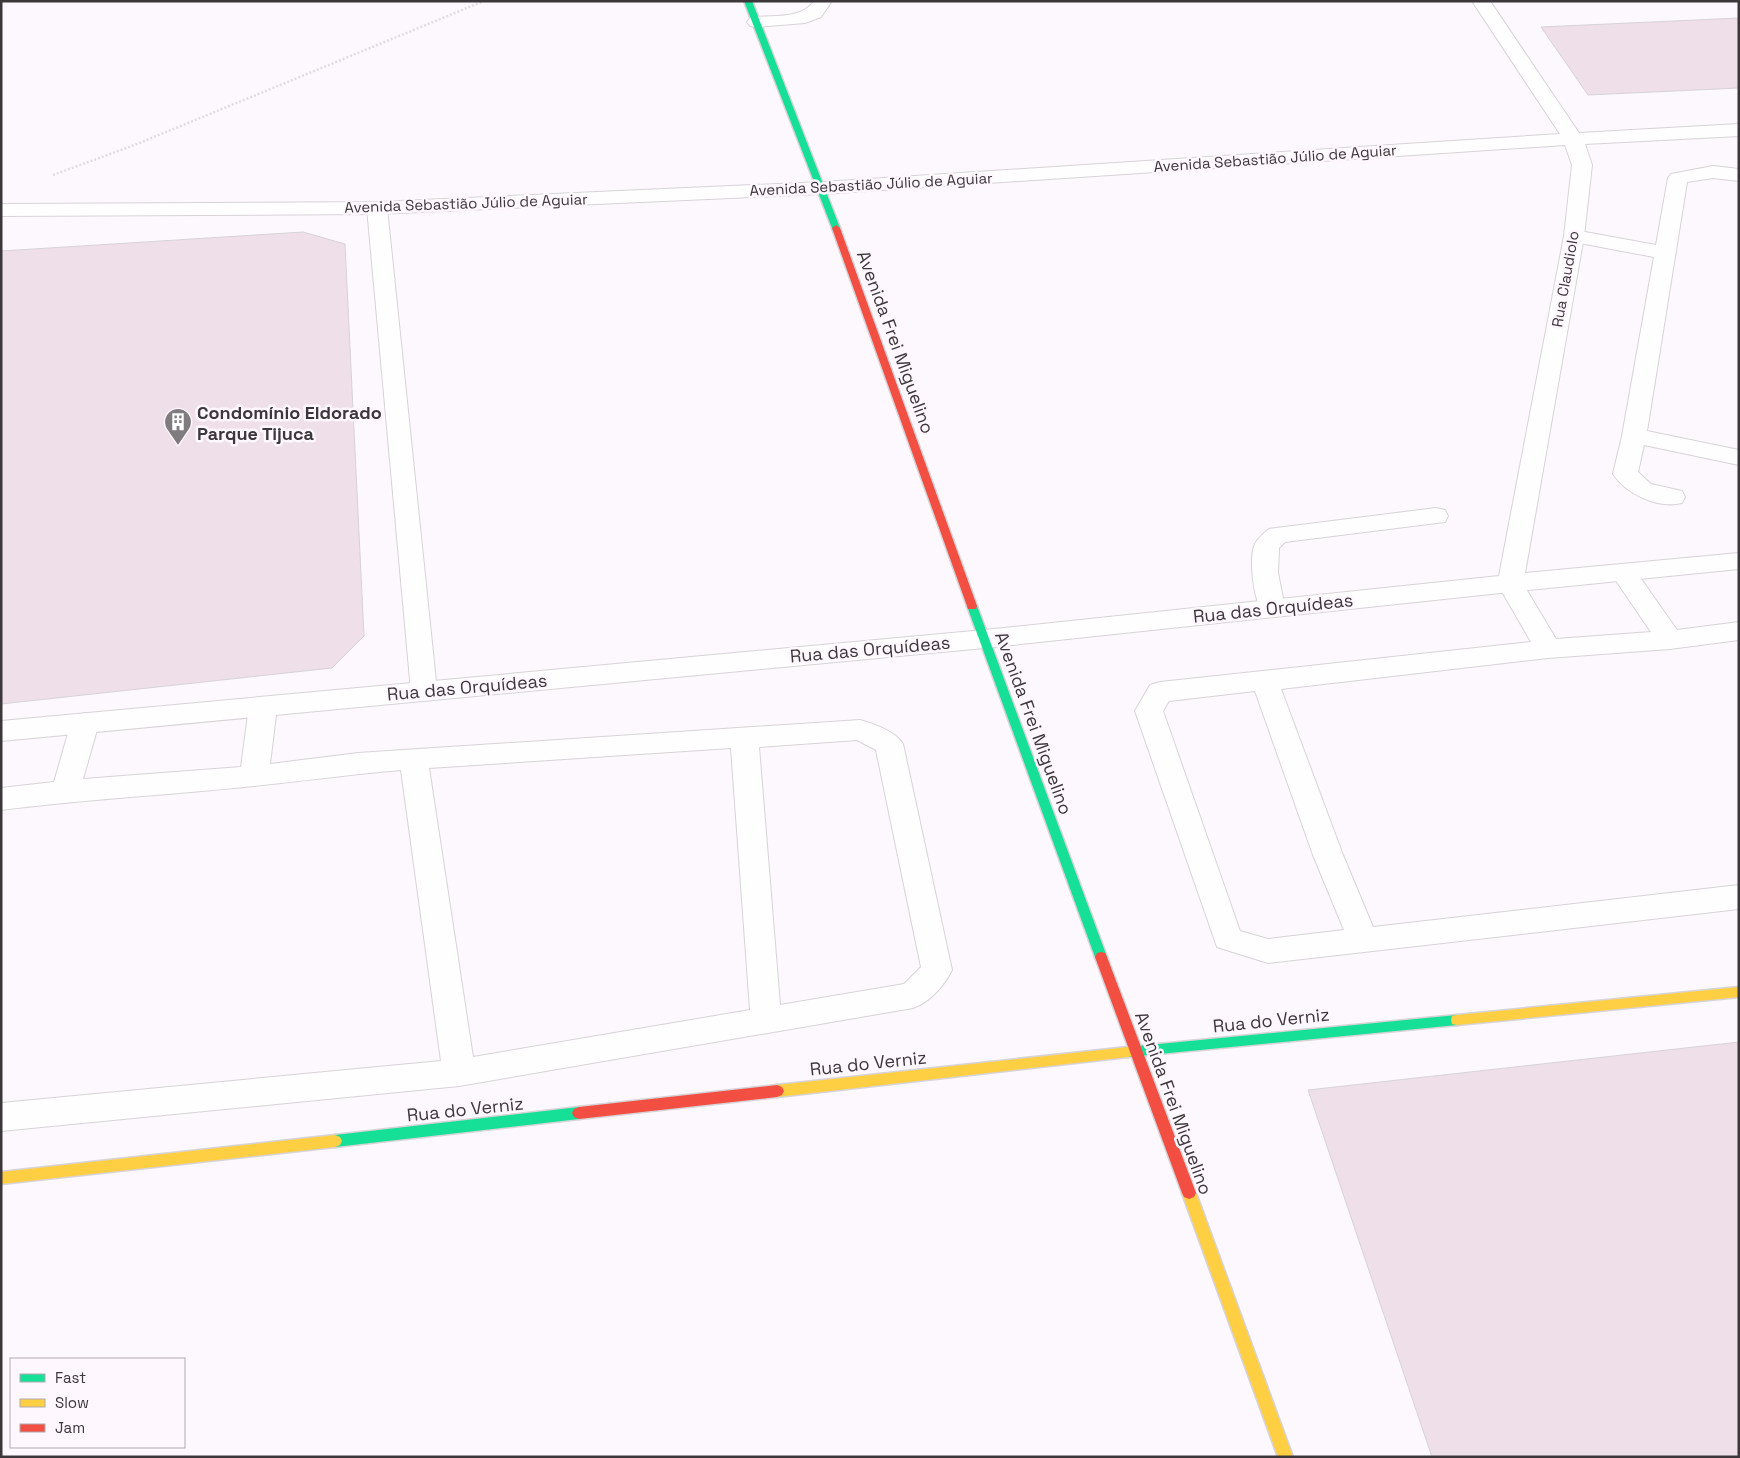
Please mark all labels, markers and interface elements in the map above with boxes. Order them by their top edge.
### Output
street label: Avenida Sebastião Júlio de Aguiar [1153,140,1398,176]
street label: Avenida Sebastião Júlio de Aguiar [749,168,993,200]
street label: Avenida Sebastião Júlio de Aguiar [344,189,588,217]
street label: Rua Claudiolo [1547,229,1583,329]
street label: Avenida Frei Miguelino [852,247,940,437]
place label: Condomínio Eldorado Parque Tijuca [197,401,382,445]
building icon: Condomínio Eldorado Parque Tijuca [163,407,193,446]
street label: Rua das Orquídeas [1192,588,1354,628]
street label: Avenida Frei Miguelino [990,628,1078,818]
street label: Rua das Orquídeas [789,631,951,667]
street label: Rua das Orquídeas [386,669,548,705]
street label: Rua do Verniz [1212,1002,1330,1038]
street label: Avenida Frei Miguelino [1130,1008,1218,1198]
street label: Rua do Verniz [809,1045,927,1081]
street label: Rua do Verniz [406,1091,524,1127]
legend [10,1358,185,1448]
text: Fast [55,1368,86,1387]
text: Slow [55,1393,89,1412]
text: Jam [55,1418,85,1437]

